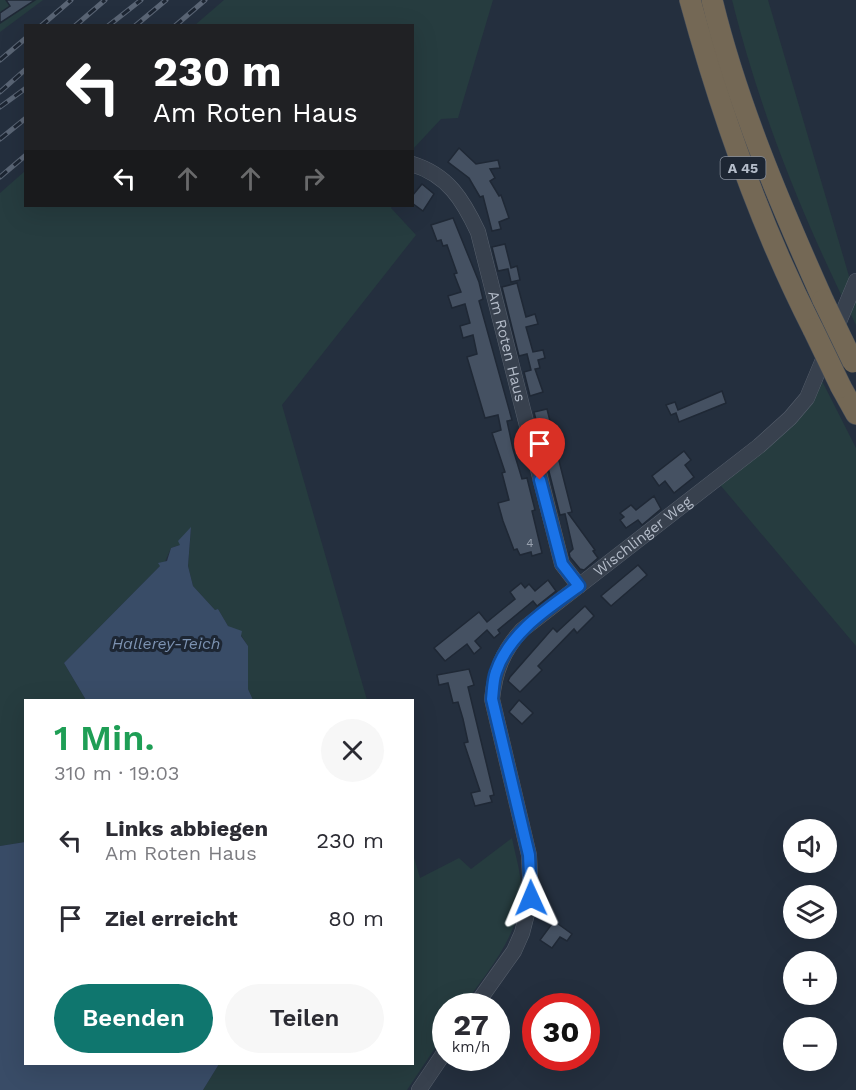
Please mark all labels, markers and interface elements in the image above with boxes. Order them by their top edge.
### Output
text: 230 m [153,47,282,96]
icon: left [54,48,132,126]
text: Am Roten Haus [153,97,358,129]
road number: A 45 [720,157,766,179]
icon: left [108,162,141,195]
icon: ahead [171,162,204,195]
icon: ahead [234,162,267,195]
icon: right [297,162,330,195]
street label: Am Roten Haus [484,289,530,404]
pin [514,418,565,480]
icon: arrive [523,427,556,460]
street label: Wischlinger Weg [590,493,695,580]
house number: 4 [526,536,534,550]
water label: Hallerey-Teich [112,634,220,653]
text: 1 Min. [54,717,155,759]
button: close [321,719,384,782]
text: 310 m · 19:03 [54,761,179,785]
text: Links abbiegen [105,816,268,841]
map controls [783,819,837,1071]
button: sound [783,819,837,873]
icon: left [54,824,87,857]
text: 230 m [316,828,384,853]
text: Am Roten Haus [105,841,257,865]
position arrow [499,866,563,930]
button: layers [783,885,837,939]
icon: arrive [54,902,87,935]
text: Ziel erreicht [105,906,238,931]
text: 80 m [328,906,384,931]
button: + [783,951,837,1005]
button: Beenden [54,984,213,1053]
button: Teilen [225,984,384,1053]
speed limit sign: 30 [522,993,600,1071]
text: 27 [453,1007,489,1042]
button: − [783,1017,837,1071]
text: km/h [452,1038,490,1056]

